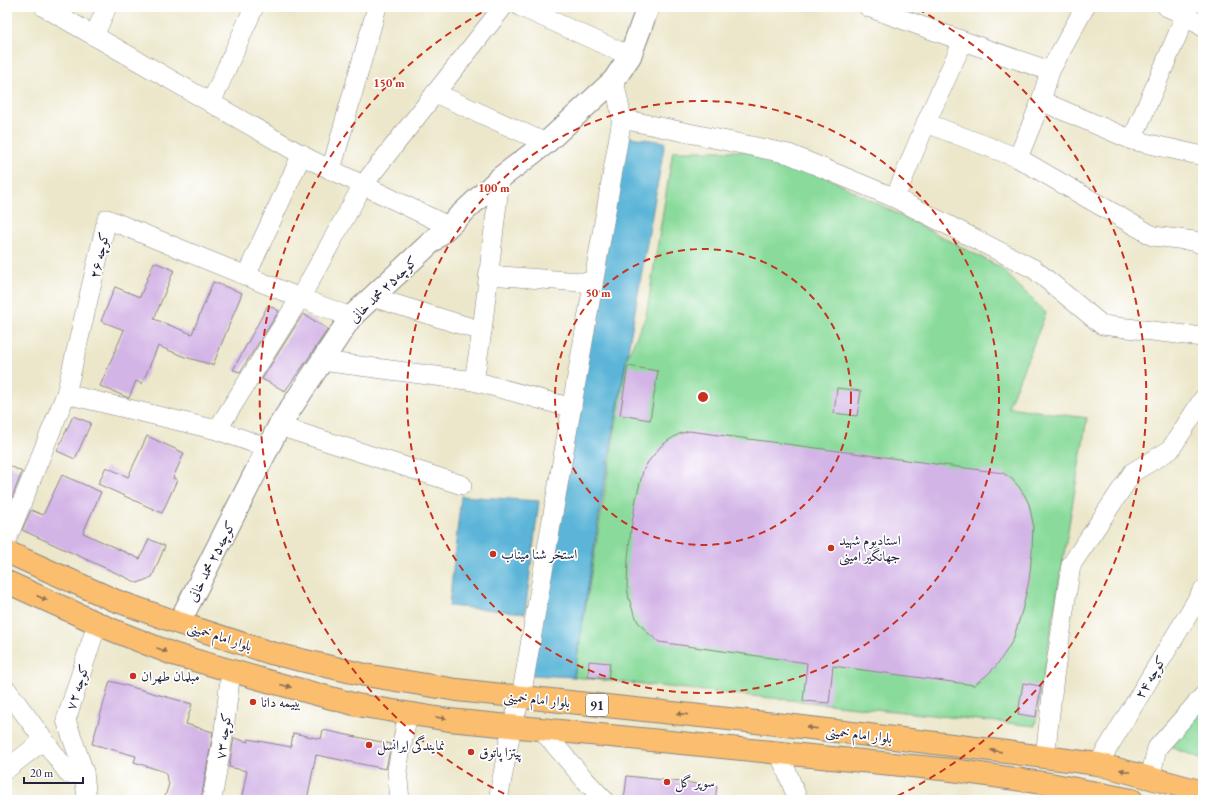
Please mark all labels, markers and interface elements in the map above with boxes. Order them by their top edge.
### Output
text: 150 m [373,75,405,91]
text: 100 m [478,180,510,196]
street label: کوچه ۲۶ [85,230,114,280]
street label: کوچه۲۵ محمد خانی [345,252,422,327]
text: 50 m [585,285,611,301]
centre of rings [696,390,710,404]
street label: کوچه۲۵ محمد خانی [183,517,240,605]
place label: استادیوم شهید جهانگیر امینی [839,531,901,566]
marker: استادیوم شهید جهانگیر امینی [826,543,836,553]
place label: استخر شنا میناب [501,545,577,563]
marker: استخر شنا میناب [488,549,498,559]
one-way arrow [37,595,48,601]
street label: بلوار امام خمینی [184,617,255,659]
one-way arrow [156,647,168,653]
street label: کوچه ۲۴ [1130,652,1171,702]
street label: کوچه ۷۲ [61,662,94,712]
place label: مبلمان طهران [141,667,200,685]
marker: مبلمان طهران [128,671,138,681]
one-way arrow [280,684,293,690]
street label: بلوار امام خمینی [502,687,571,715]
place label: بییمه دانا [261,693,301,711]
road number: 91 [586,694,608,716]
marker: بییمه دانا [248,697,258,707]
street label: کوچه ۷۳ [211,711,236,761]
one-way arrow [676,711,689,718]
one-way arrow [435,715,447,721]
street label: بلوار امام خمینی [824,721,894,751]
one-way arrow [806,725,818,732]
place label: نمایندگی ایرانسل [377,735,445,756]
marker: نمایندگی ایرانسل [364,740,374,750]
place label: پیتزا پاتوق [479,743,522,763]
marker: پیتزا پاتوق [466,747,476,757]
one-way arrow [990,747,1002,754]
scale bar [24,759,83,785]
text: 20 m [30,765,54,781]
one-way arrow [1118,768,1131,774]
place label: سوپر گل [675,773,715,793]
marker: سوپر گل [662,777,672,787]

